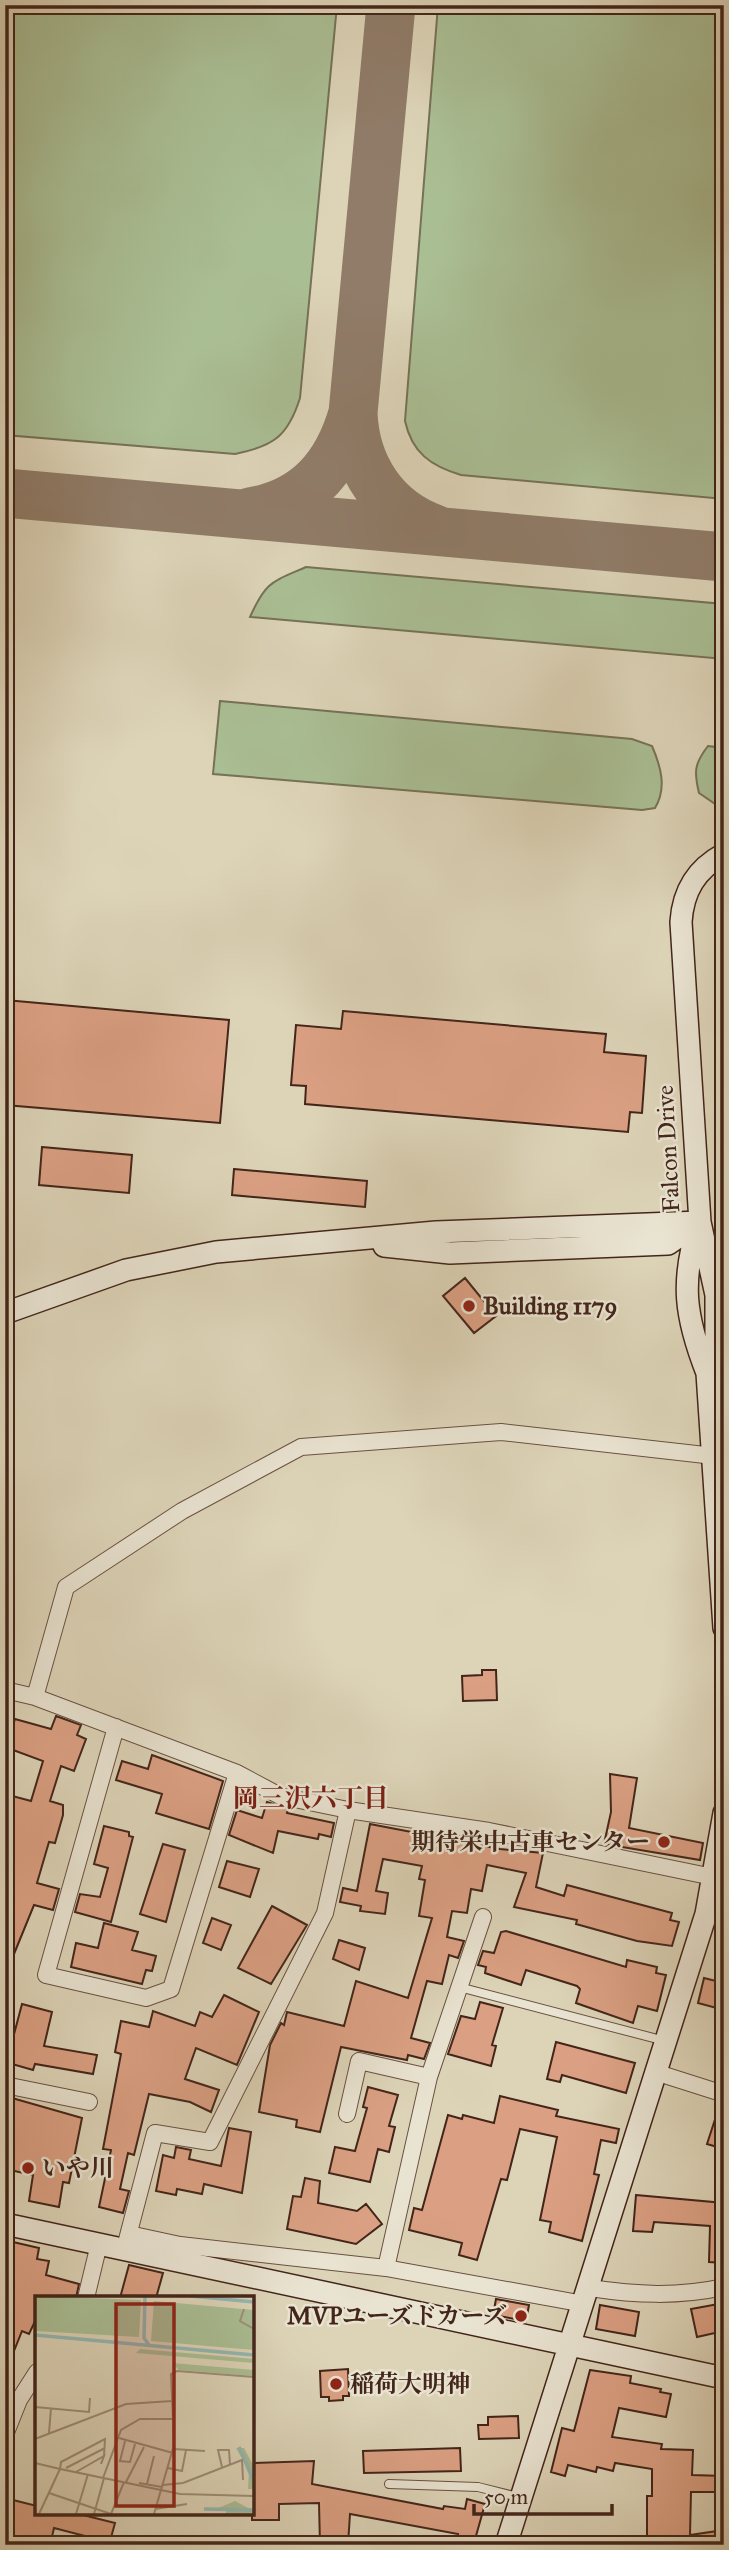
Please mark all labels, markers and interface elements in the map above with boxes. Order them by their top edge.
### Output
street label: Falcon Drive [650,1084,686,1214]
place label: Building 1179 [483,1291,617,1321]
marker: Building 1179 [461,1298,477,1314]
district label: 岡三沢六丁目 [233,1782,389,1814]
place label: 期待栄中古車センター [411,1827,650,1857]
marker: 期待栄中古車センター [656,1834,672,1850]
place label: いや川 [42,2153,114,2183]
marker: いや川 [20,2160,36,2176]
inset map [35,2296,254,2515]
place label: MVPユーズドカーズ [287,2301,507,2331]
marker: MVPユーズドカーズ [513,2308,529,2324]
place label: 稲荷大明神 [350,2369,470,2399]
marker: 稲荷大明神 [328,2376,344,2392]
scale bar [474,2473,612,2517]
text: 50 m [484,2484,529,2510]

